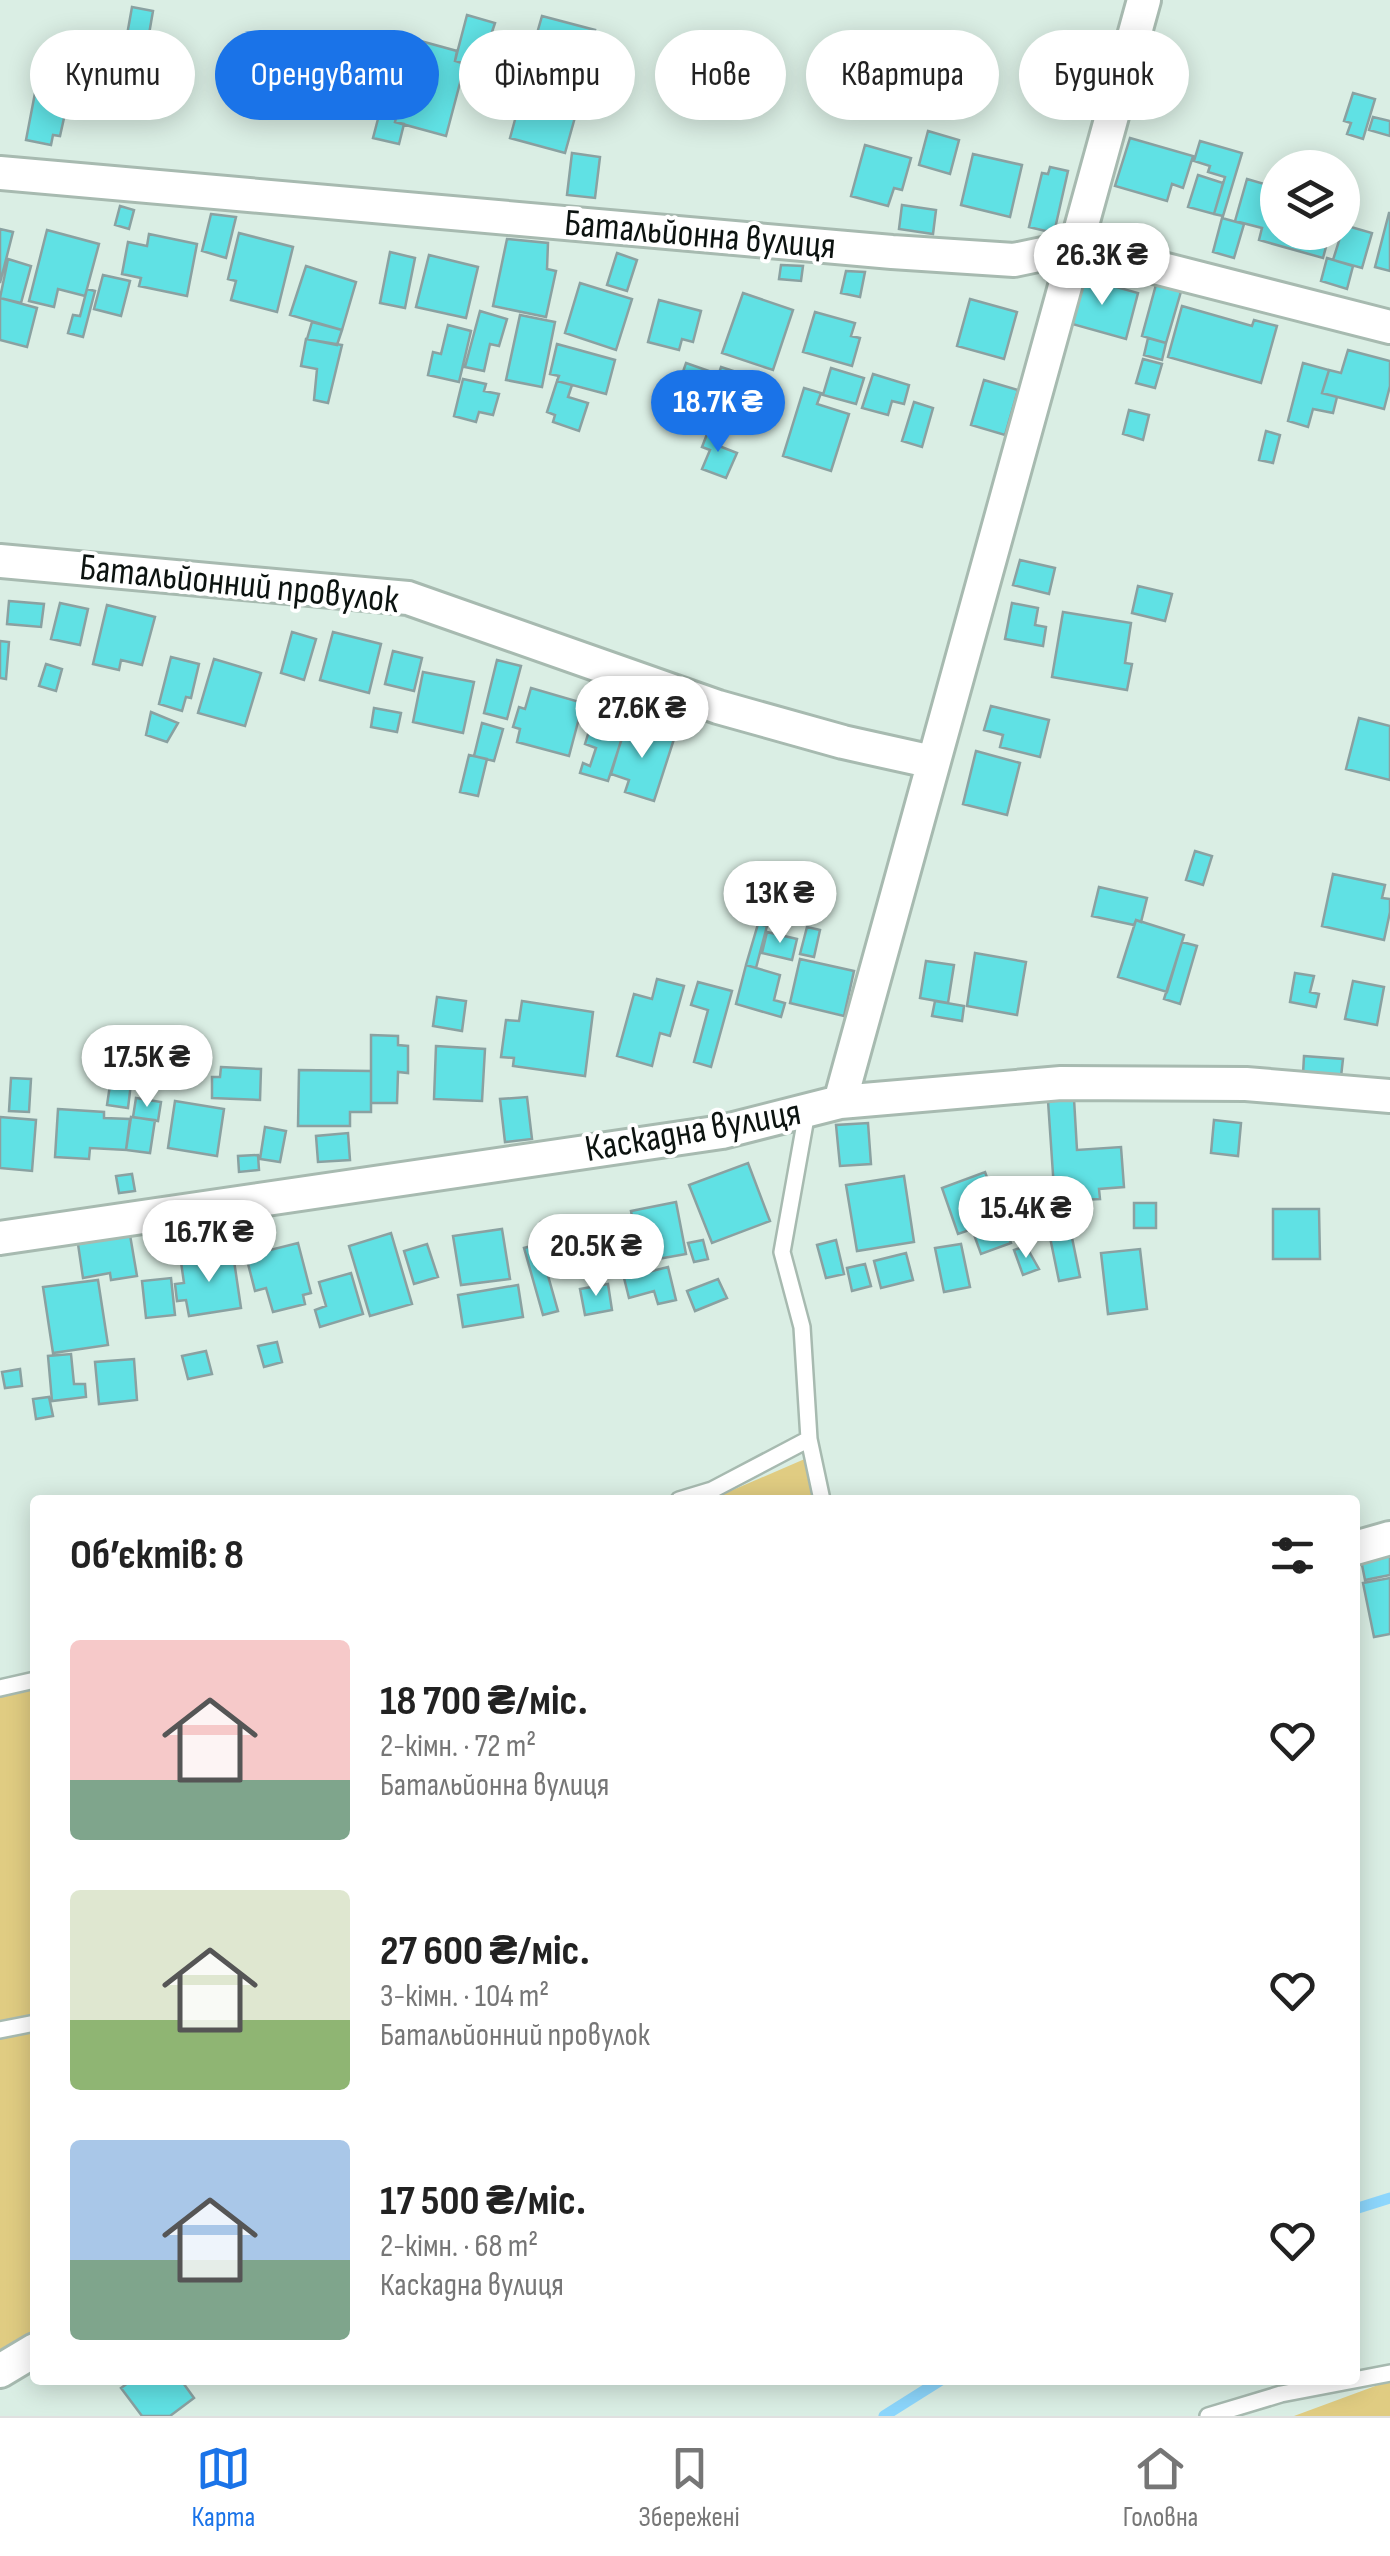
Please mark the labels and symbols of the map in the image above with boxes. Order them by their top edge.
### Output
street label: Батальйонна вулиця [562,201,838,269]
pin: 26.3K ₴ [1010,223,1194,308]
pin: 18.7K ₴ [626,370,810,455]
street label: Батальйонний провулок [77,545,401,623]
pin: 27.6K ₴ [550,676,734,761]
pin: 13K ₴ [710,861,850,946]
pin: 17.5K ₴ [55,1025,239,1110]
street label: Каскадна вулиця [582,1090,804,1172]
pin: 15.4K ₴ [934,1176,1118,1261]
pin: 16.7K ₴ [117,1200,301,1285]
pin: 20.5K ₴ [504,1214,688,1299]

